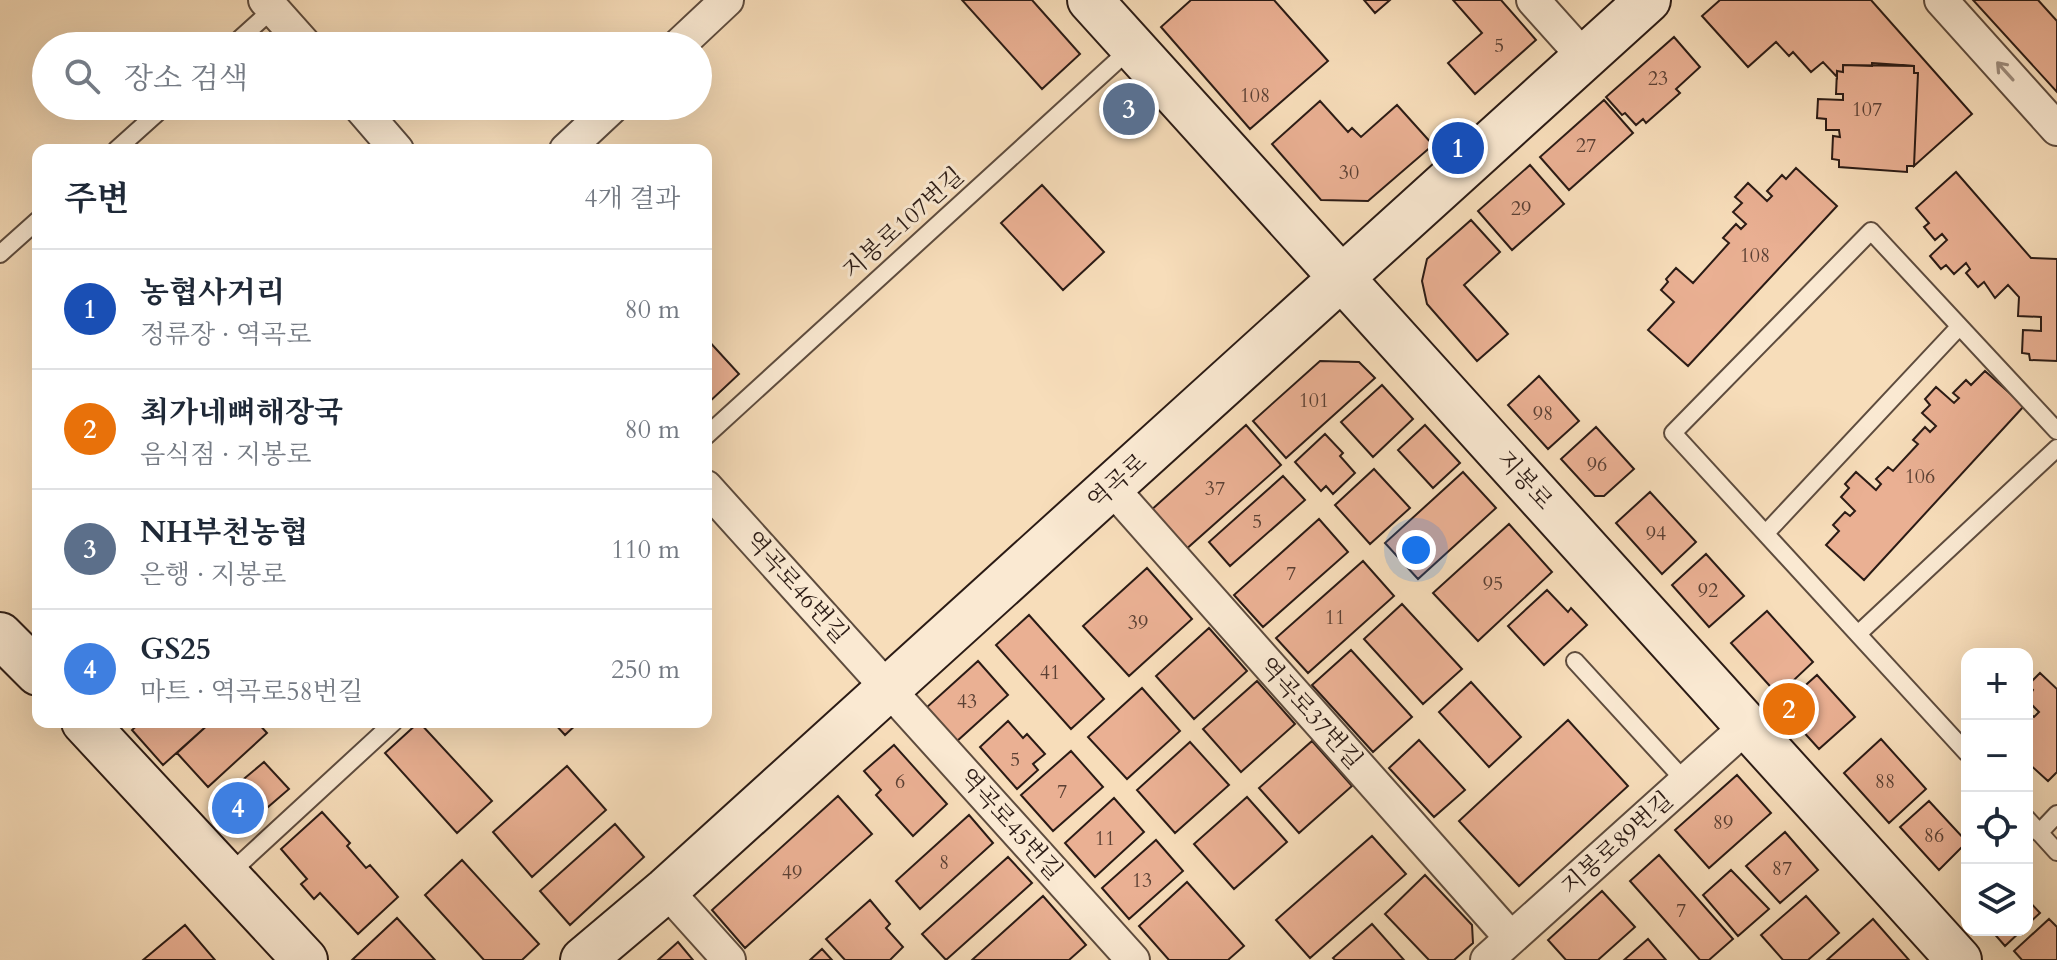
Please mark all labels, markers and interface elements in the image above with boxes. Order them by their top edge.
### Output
search box [32,32,712,120]
house number: 5 [1494,32,1504,59]
icon: search [60,54,104,98]
text: 장소 검색 [124,58,248,99]
one-way arrow [1996,61,2014,81]
house number: 23 [1648,65,1668,92]
pin: 3 [1103,79,1155,139]
house number: 108 [1240,82,1270,109]
house number: 107 [1852,96,1882,123]
pin: 1 [1432,118,1484,178]
house number: 27 [1576,132,1596,159]
house number: 30 [1339,159,1359,186]
street label: 지봉로107번길 [836,160,971,287]
text: 주변 [64,176,130,222]
text: 4개 결과 [584,181,680,216]
house number: 29 [1511,195,1531,222]
house number: 108 [1740,242,1770,269]
text: 농협사거리 [140,272,285,313]
text: 1 [83,292,97,327]
text: 80 m [624,292,680,327]
text: 정류장 · 역곡로 [140,317,311,352]
house number: 101 [1299,387,1329,414]
text: 최가네뼈해장국 [140,392,343,433]
house number: 98 [1533,400,1553,427]
text: 2 [83,412,97,447]
text: 80 m [624,412,680,447]
text: 음식점 · 지봉로 [140,437,311,472]
street label: 지봉로 [1489,443,1560,517]
street label: 역곡로 [1080,446,1154,517]
house number: 96 [1587,451,1607,478]
house number: 106 [1905,463,1935,490]
house number: 37 [1205,475,1225,502]
house number: 5 [1252,508,1262,535]
text: NH부천농협 [140,512,308,553]
house number: 94 [1646,520,1666,547]
street label: 역곡로46번길 [737,524,856,651]
your location [1396,530,1436,570]
text: 3 [83,532,97,567]
text: 110 m [611,532,680,567]
text: 은행 · 지봉로 [140,557,286,592]
house number: 7 [1286,560,1296,587]
house number: 95 [1483,570,1503,597]
house number: 92 [1698,577,1718,604]
house number: 11 [1325,604,1345,631]
house number: 39 [1128,609,1148,636]
text: GS25 [140,629,211,670]
map controls [1961,648,2033,936]
button: + [1961,648,2033,720]
street label: 역곡로37번길 [1251,650,1370,777]
text: 4 [83,652,97,687]
text: 250 m [611,652,680,687]
house number: 41 [1040,659,1060,686]
text: 마트 · 역곡로58번길 [140,674,363,709]
pin: 2 [1763,679,1815,739]
house number: 43 [957,688,977,715]
button: − [1961,720,2033,792]
house number: 5 [1010,746,1020,773]
street label: 역곡로45번길 [951,761,1070,888]
house number: 6 [895,768,905,795]
house number: 88 [1875,768,1895,795]
pin: 4 [212,778,264,838]
house number: 7 [1057,778,1067,805]
street label: 지봉로89번길 [1554,784,1681,903]
button: locate [1961,792,2033,864]
house number: 89 [1713,809,1733,836]
house number: 86 [1924,822,1944,849]
house number: 11 [1095,825,1115,852]
house number: 8 [939,849,949,876]
house number: 87 [1772,855,1792,882]
house number: 49 [782,859,802,886]
button: layers [1961,864,2033,936]
house number: 13 [1132,867,1152,894]
house number: 7 [1676,897,1686,924]

